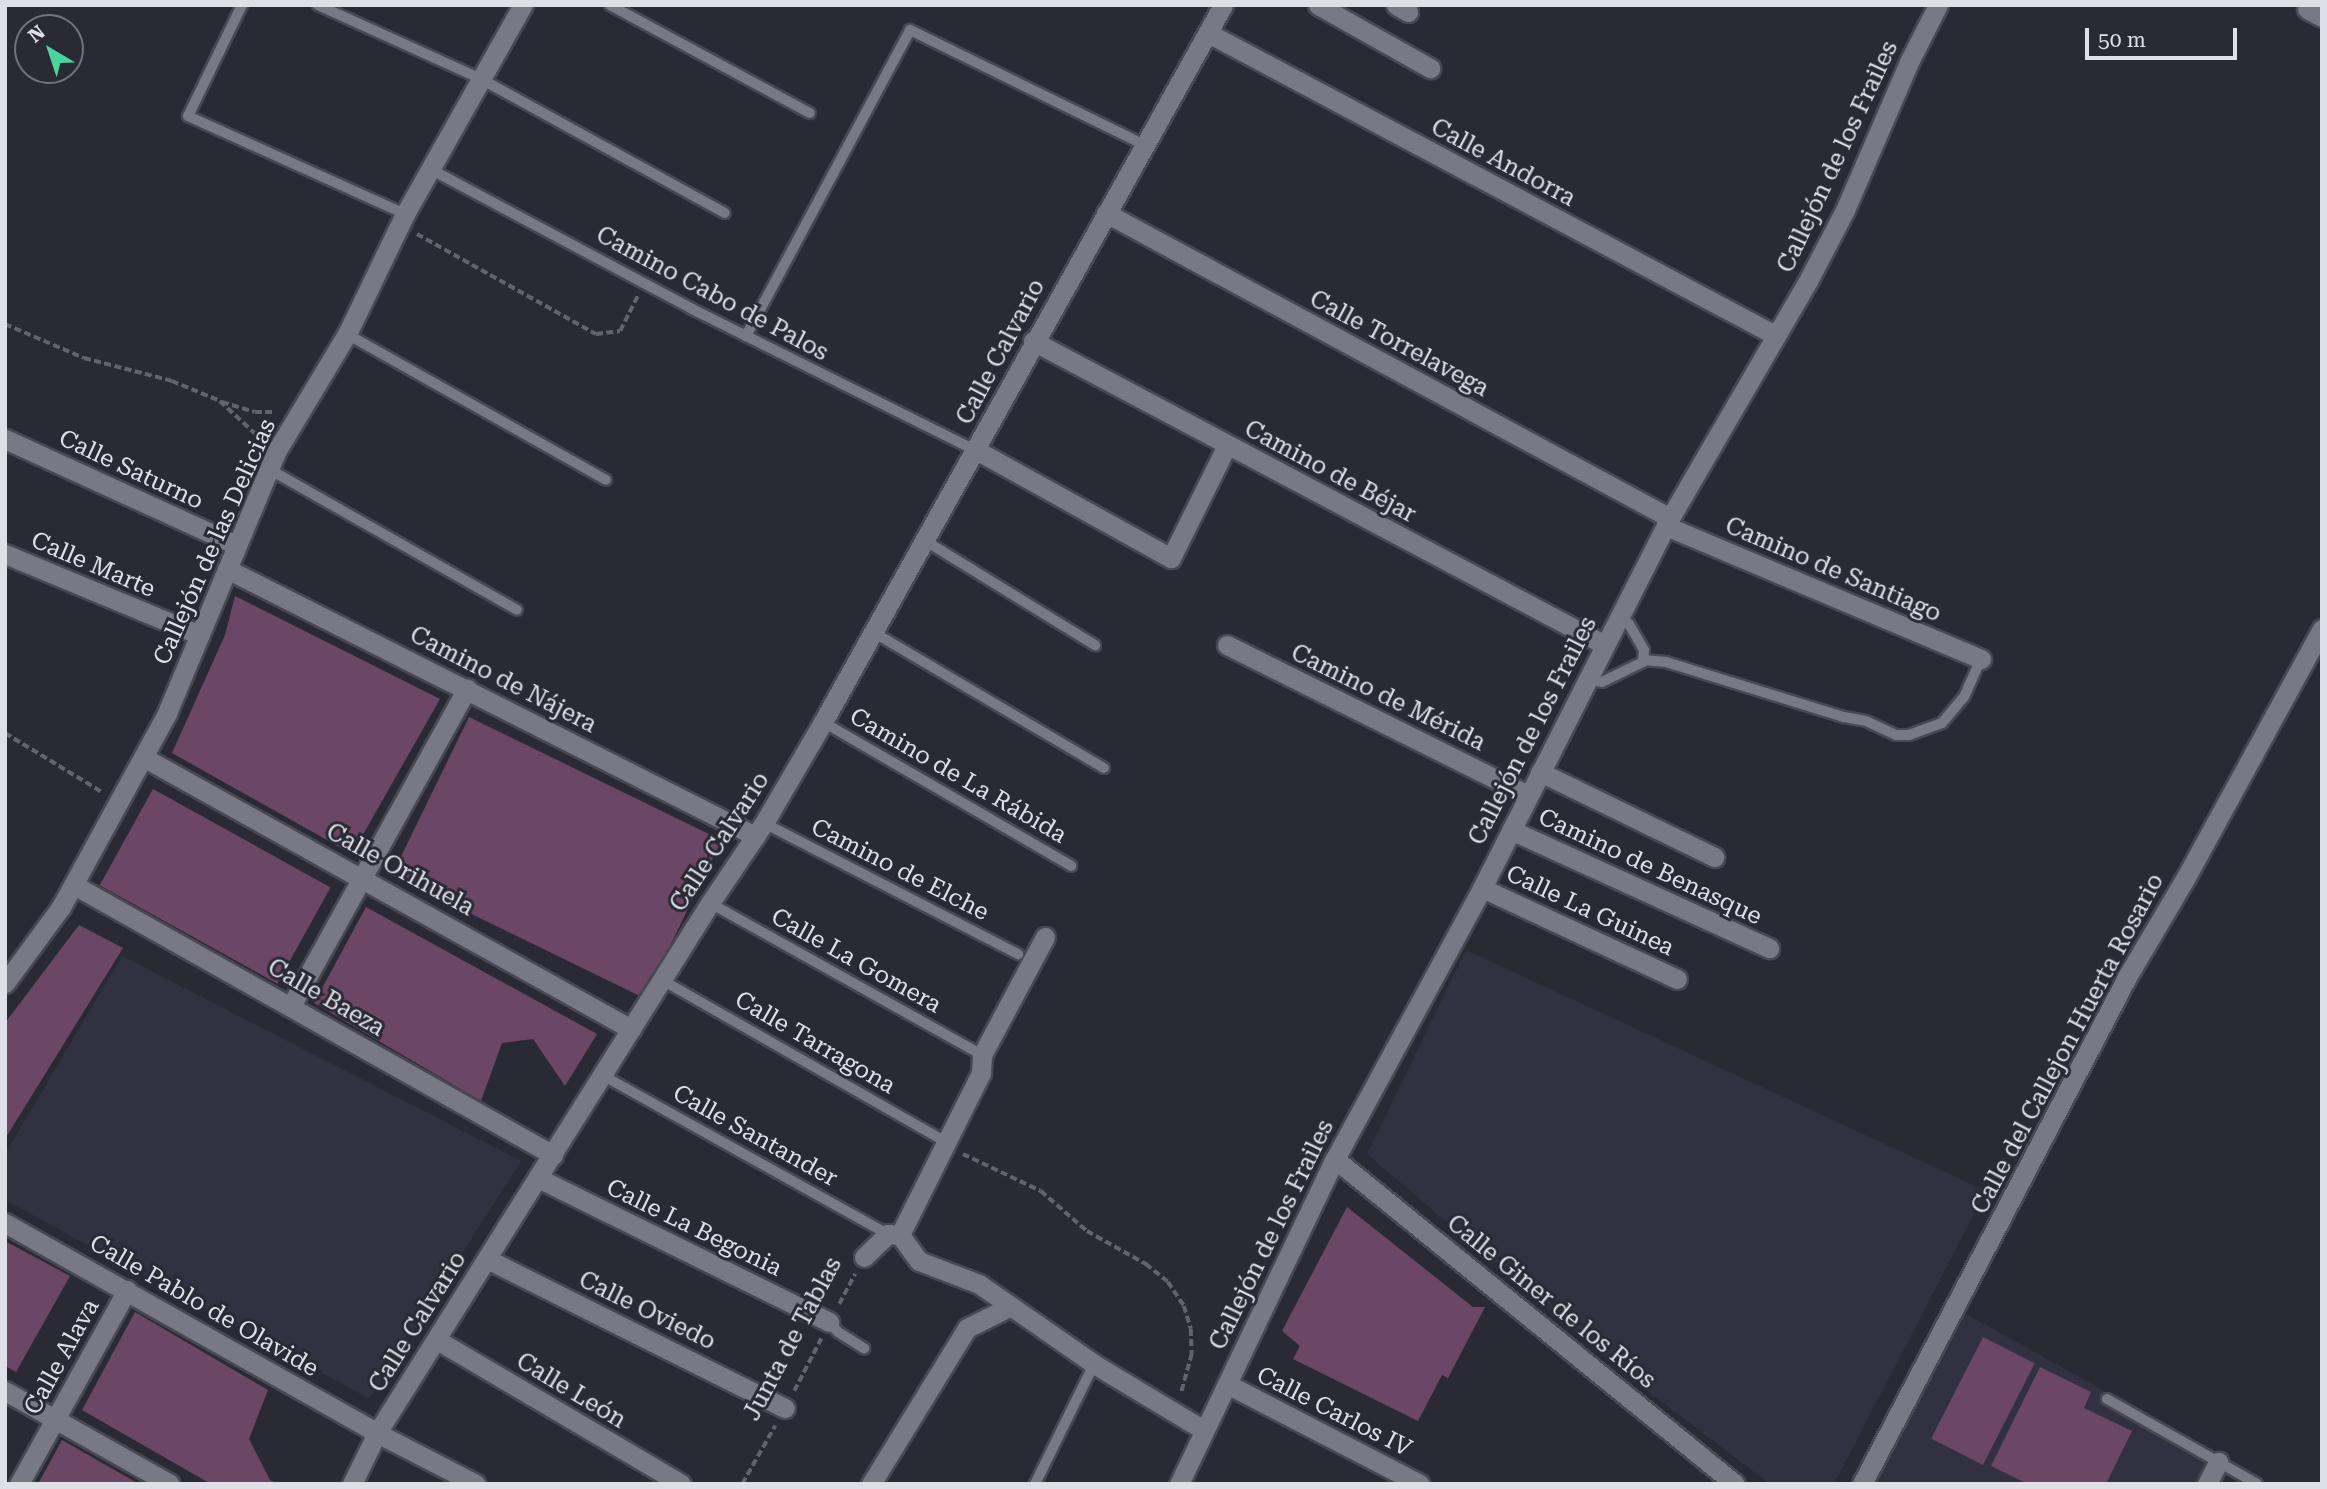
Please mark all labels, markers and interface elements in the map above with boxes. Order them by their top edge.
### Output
north arrow [14,14,84,84]
scale bar [2089,14,2241,58]
text: N [24,20,50,47]
text: 50 m [2098,28,2146,52]
street label: Callejón de los Frailes [1772,37,1904,277]
street label: Calle Andorra [1426,113,1580,213]
street label: Camino Cabo de Palos [591,221,833,367]
street label: Calle Calvario [951,274,1051,430]
street label: Calle Torrelavega [1305,285,1493,403]
street label: Callejón de las Delicias [148,414,282,670]
street label: Camino de Béjar [1239,415,1421,529]
street label: Calle Saturno [54,424,208,516]
street label: Camino de Santiago [1721,511,1945,629]
street label: Calle Marte [27,526,159,604]
street label: Callejón de los Frailes [1463,612,1603,850]
street label: Camino de Nájera [405,621,601,739]
street label: Camino de Mérida [1286,639,1490,757]
street label: Camino de La Rábida [844,702,1072,850]
street label: Calle Calvario [664,767,776,917]
street label: Camino de Benasque [1534,803,1766,931]
street label: Camino de Elche [806,813,994,927]
street label: Calle Orihuela [321,818,479,922]
street label: Calle La Guinea [1501,860,1679,962]
street label: Calle del Callejon Huerta Rosario [1966,869,2170,1219]
street label: Calle La Gomera [766,902,946,1020]
street label: Calle Baeza [262,953,390,1043]
street label: Calle Tarragona [730,985,900,1101]
street label: Calle Santander [668,1079,842,1193]
street label: Callejón de los Frailes [1204,1115,1340,1355]
street label: Calle La Begonia [602,1173,786,1283]
street label: Calle Giner de los Ríos [1441,1209,1661,1395]
street label: Calle Pablo de Olavide [84,1229,324,1383]
street label: Calle Calvario [363,1246,473,1398]
street label: Junta de Tablas [738,1252,848,1426]
street label: Calle Oviedo [574,1266,720,1356]
street label: Calle Alava [18,1294,106,1420]
street label: Calle León [511,1347,631,1435]
street label: Calle Carlos IV [1252,1361,1416,1463]

